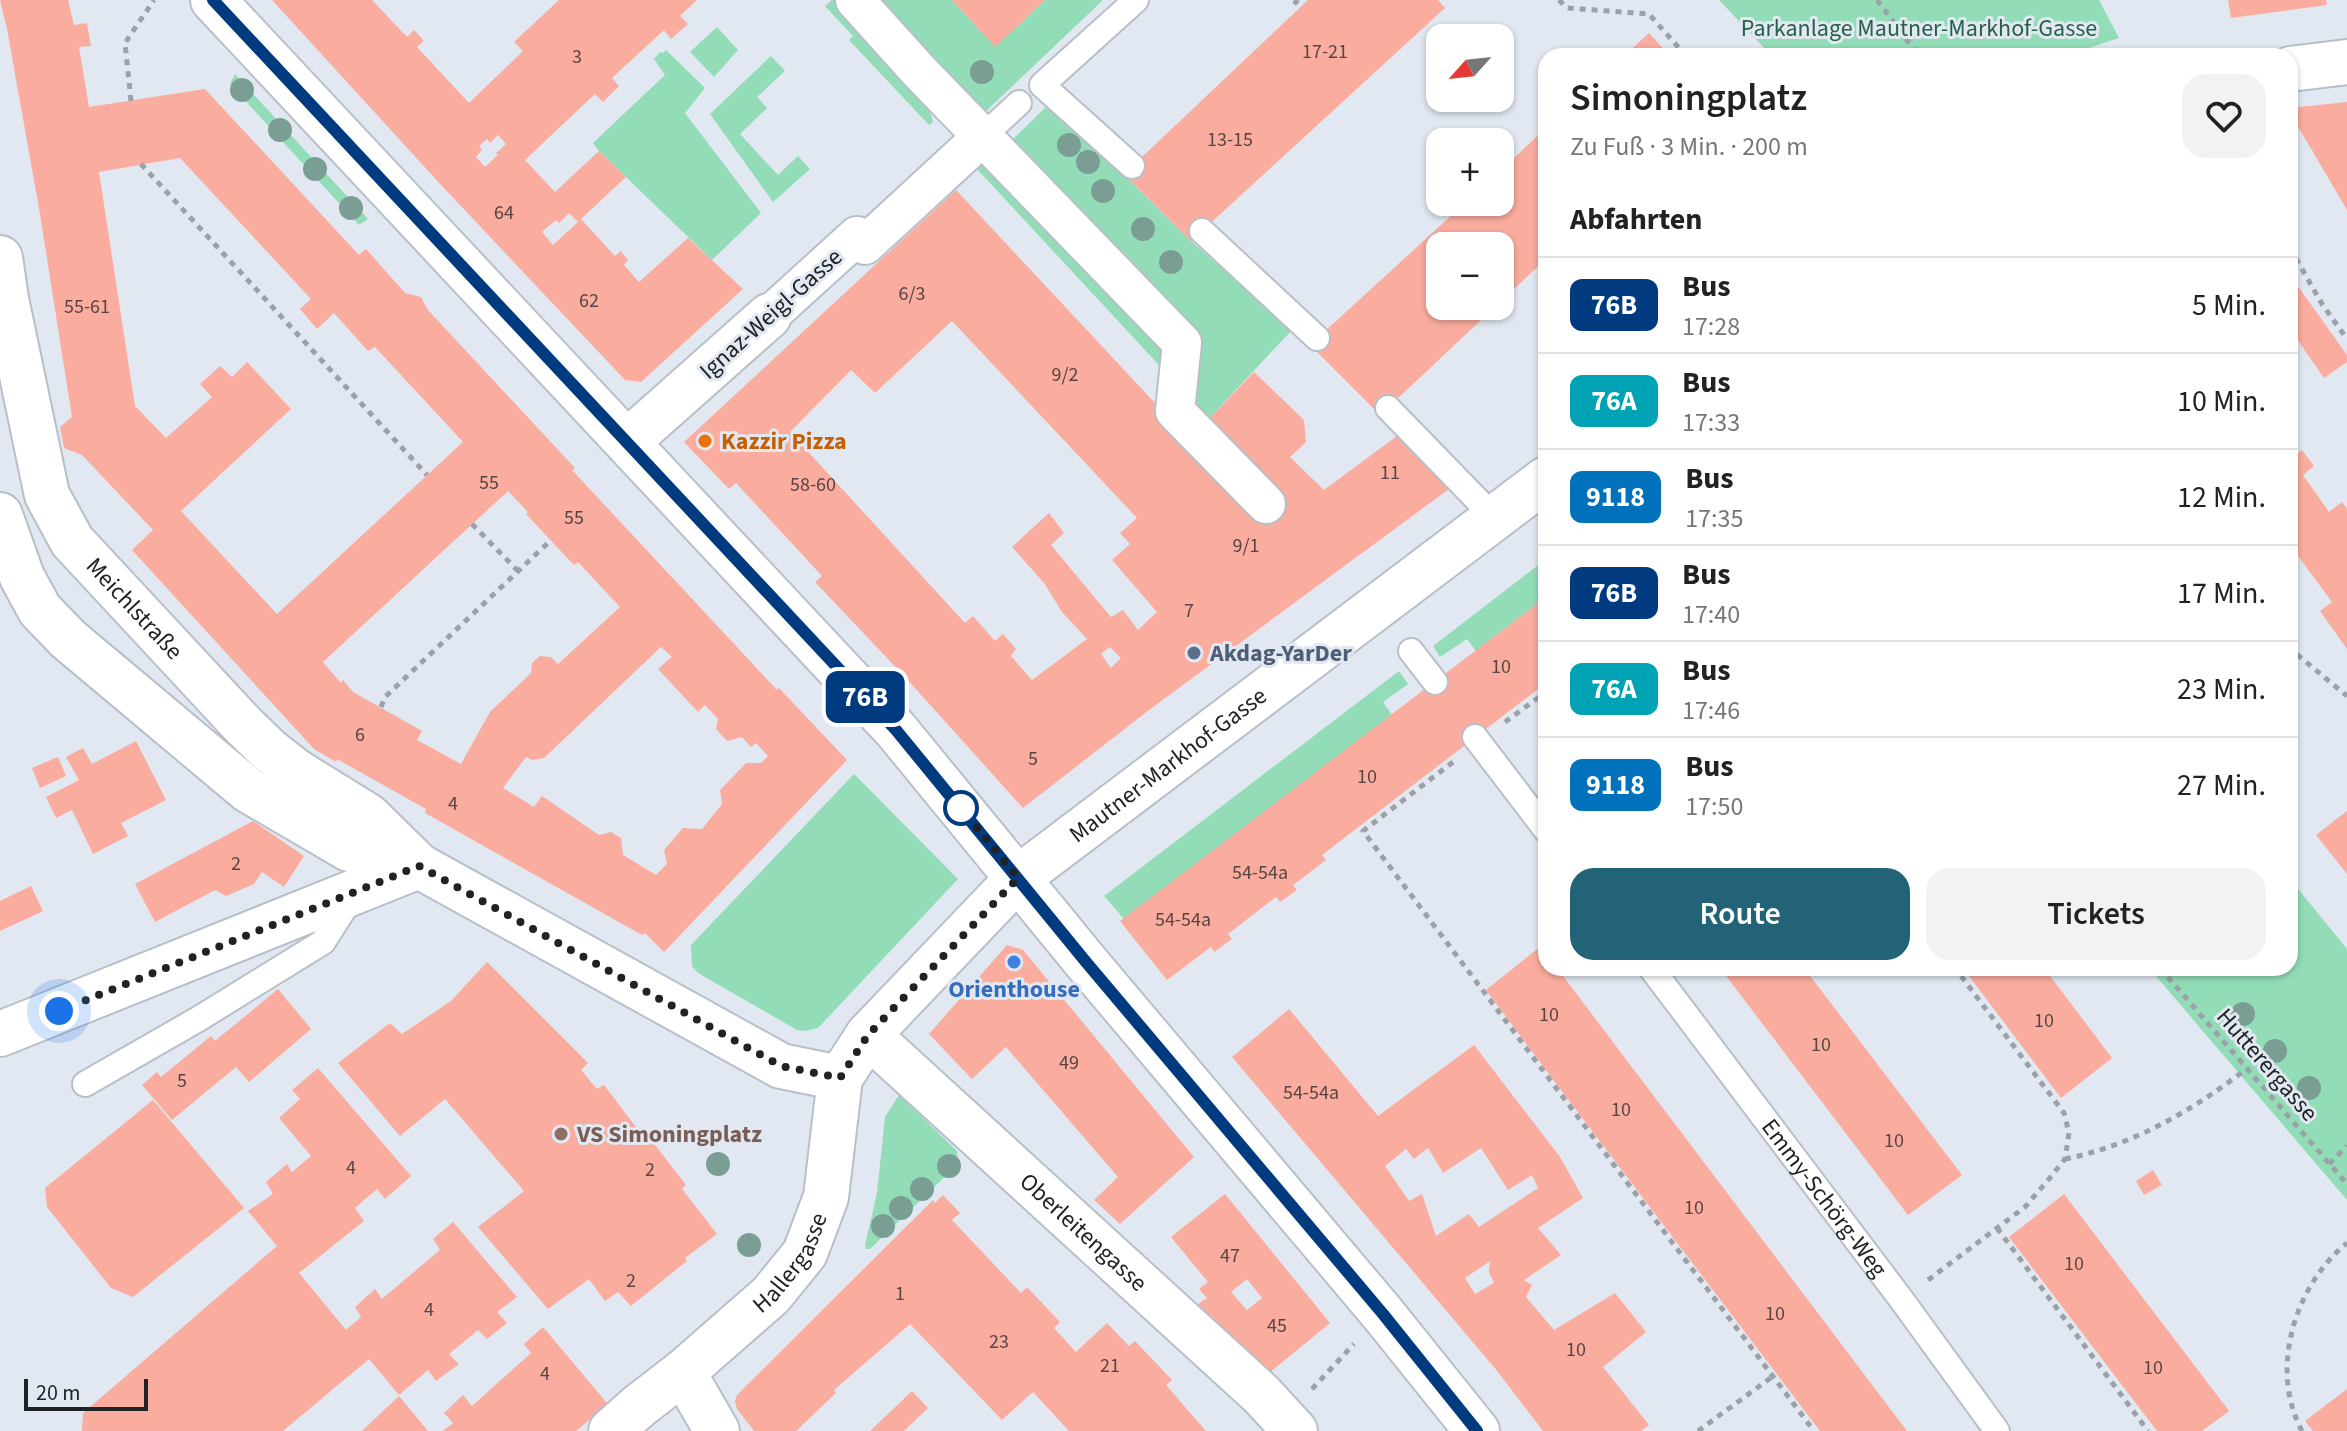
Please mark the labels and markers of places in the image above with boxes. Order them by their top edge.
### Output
place label: Kazzir Pizza [721,424,847,459]
marker: Kazzir Pizza [696,432,714,450]
place label: Akdag-YarDer [1209,636,1352,671]
marker: Akdag-YarDer [1185,644,1203,662]
unlabelled marker [944,791,978,825]
marker: Orienthouse [1005,953,1023,971]
place label: Orienthouse [948,972,1080,1007]
place label: VS Simoningplatz [576,1117,762,1152]
marker: VS Simoningplatz [552,1125,570,1143]

